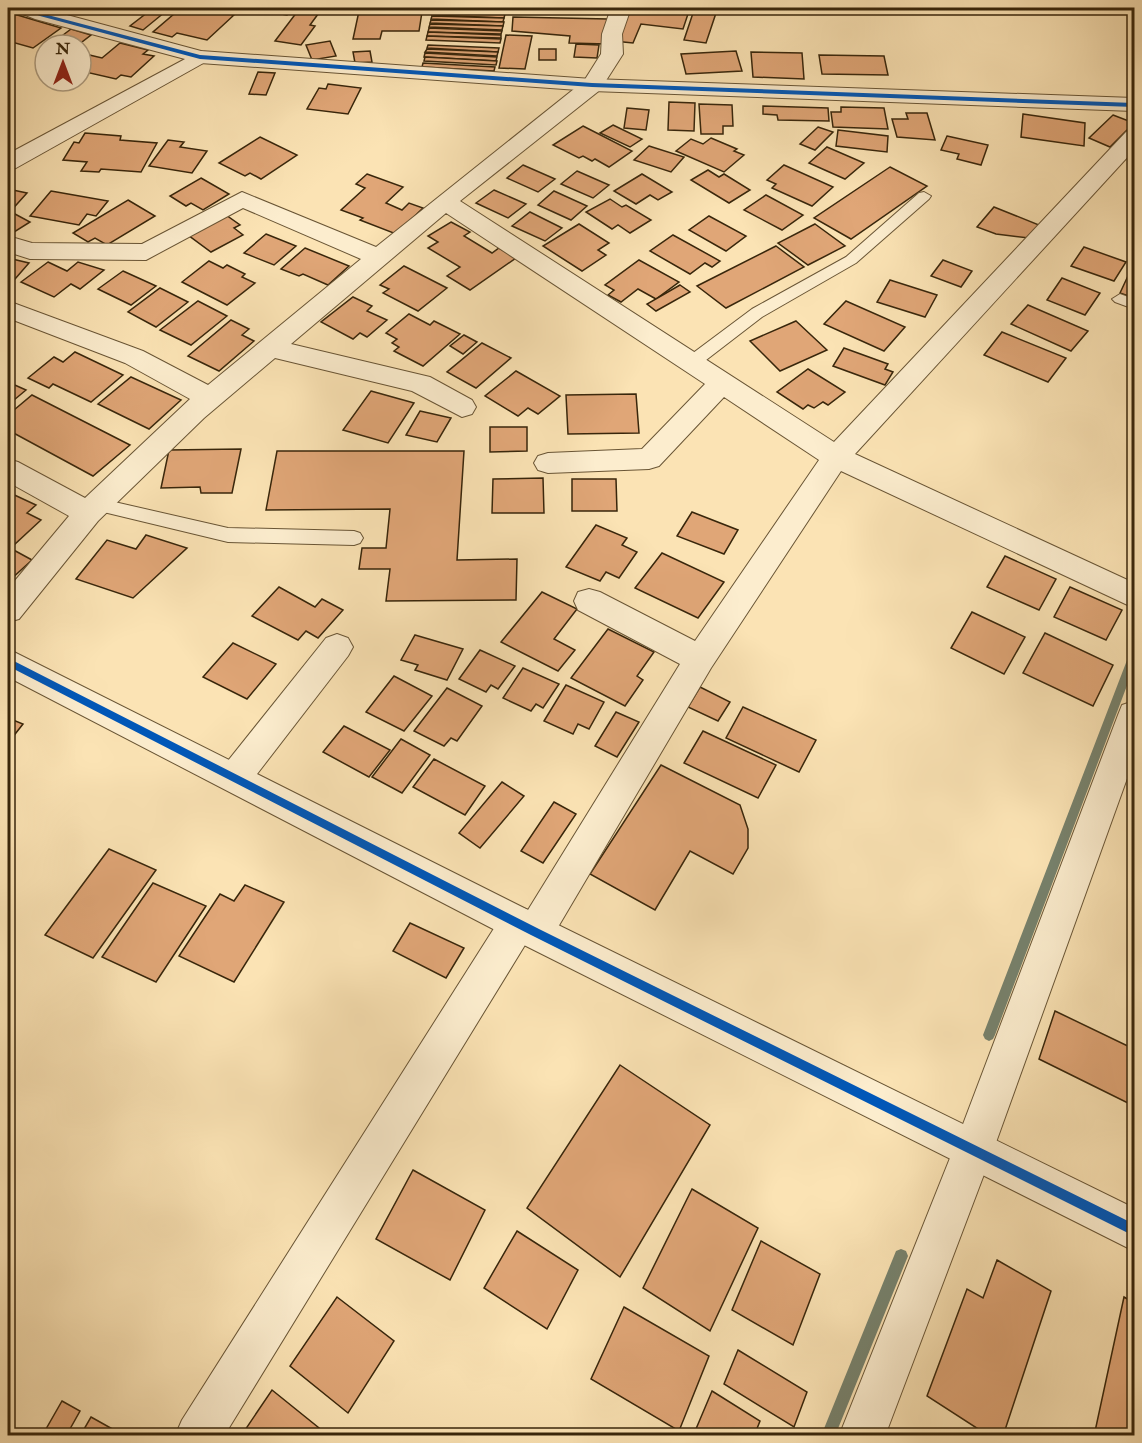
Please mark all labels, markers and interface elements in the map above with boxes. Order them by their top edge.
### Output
north arrow [33,33,93,93]
text: N [55,39,71,59]

